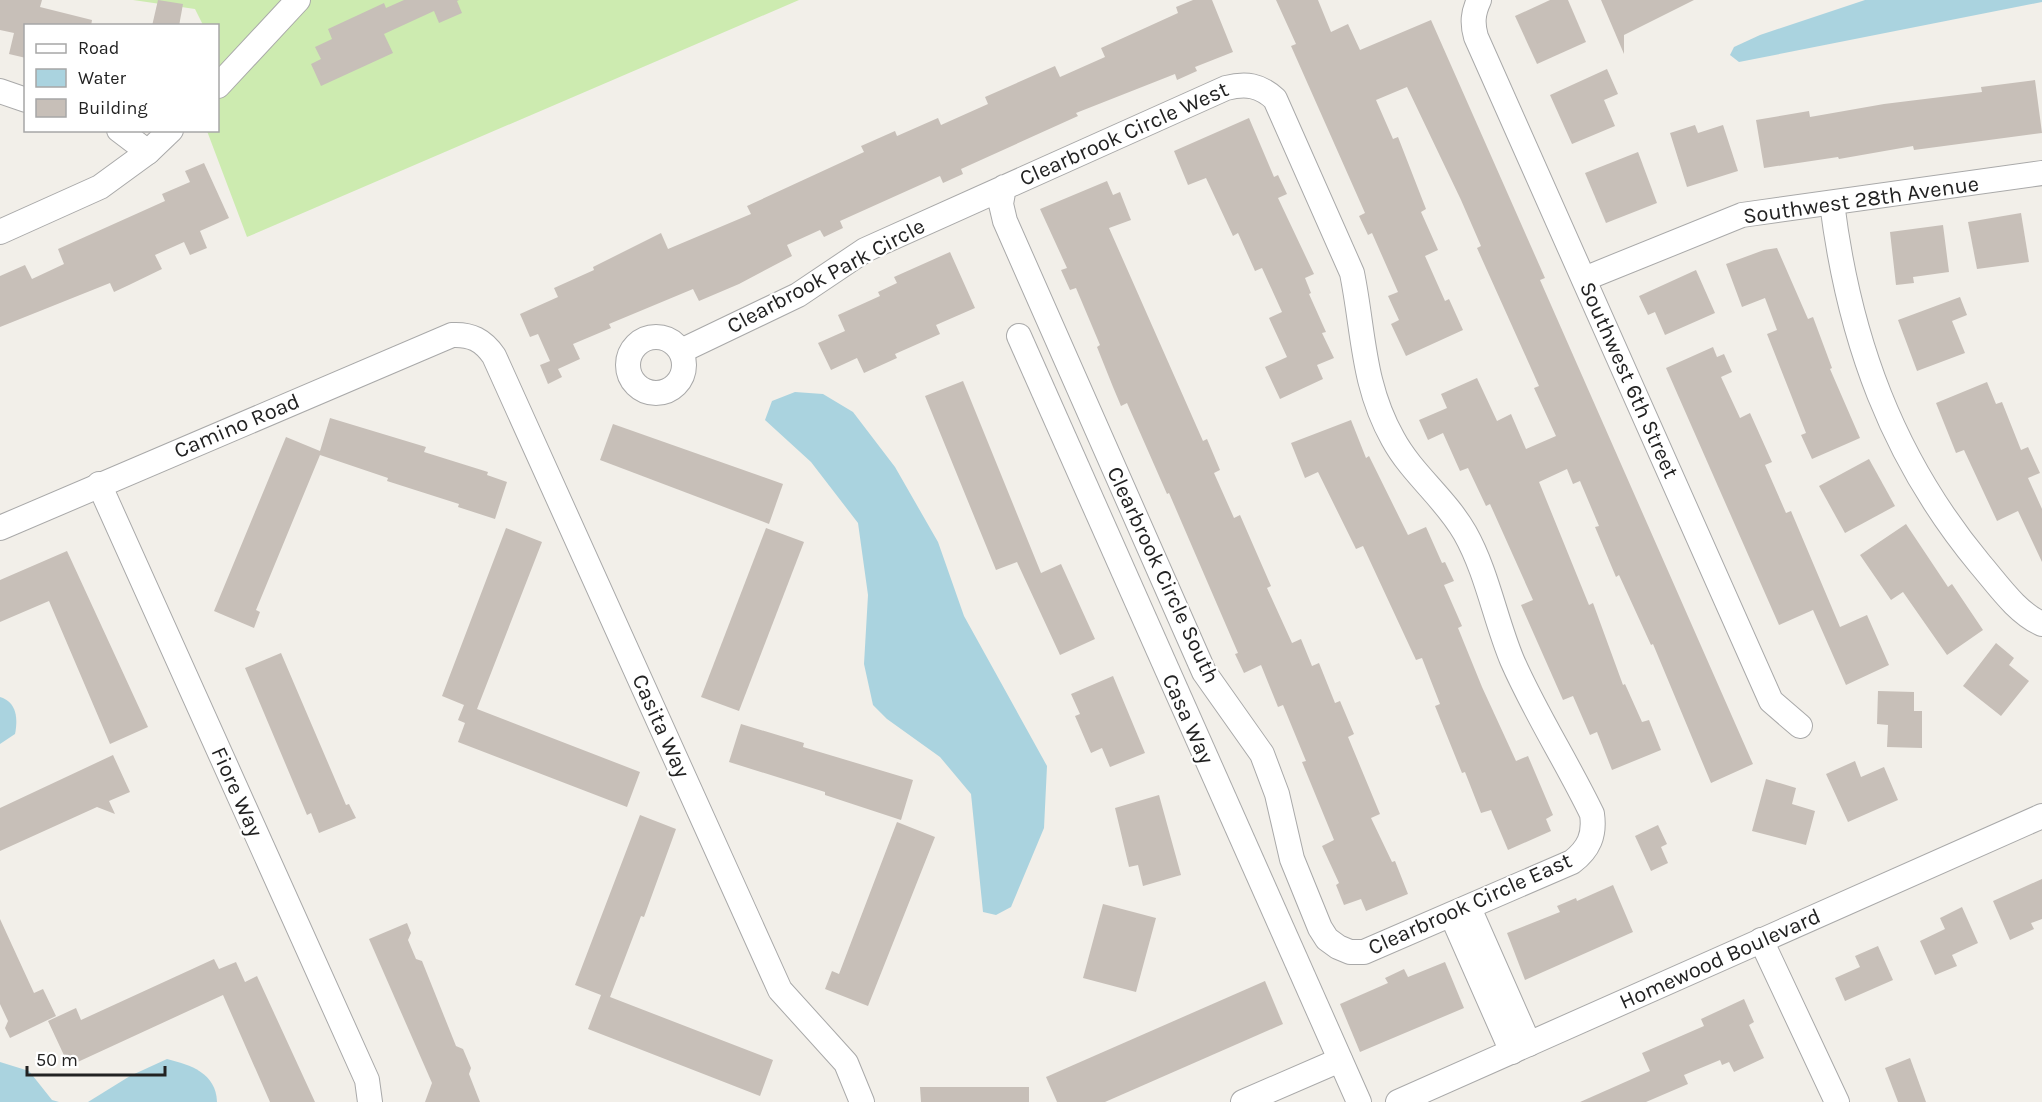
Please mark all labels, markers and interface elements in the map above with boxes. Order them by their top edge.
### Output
legend [24,24,219,132]
text: Road [78,37,119,59]
text: Water [78,67,126,89]
street label: Clearbrook Circle West [1016,76,1232,192]
text: Building [78,97,148,119]
street label: Southwest 28th Avenue [1741,171,1981,229]
street label: Clearbrook Park Circle [723,213,929,339]
street label: Southwest 6th Street [1574,278,1684,482]
street label: Camino Road [170,388,304,464]
street label: Clearbrook Circle South [1101,463,1225,687]
street label: Casita Way [627,670,695,782]
street label: Casa Way [1157,670,1219,768]
street label: Fiore Way [206,743,268,841]
street label: Clearbrook Circle East [1364,847,1576,961]
street label: Homewood Boulevard [1615,903,1825,1015]
scale bar [27,1039,165,1077]
text: 50 m [36,1049,78,1071]

